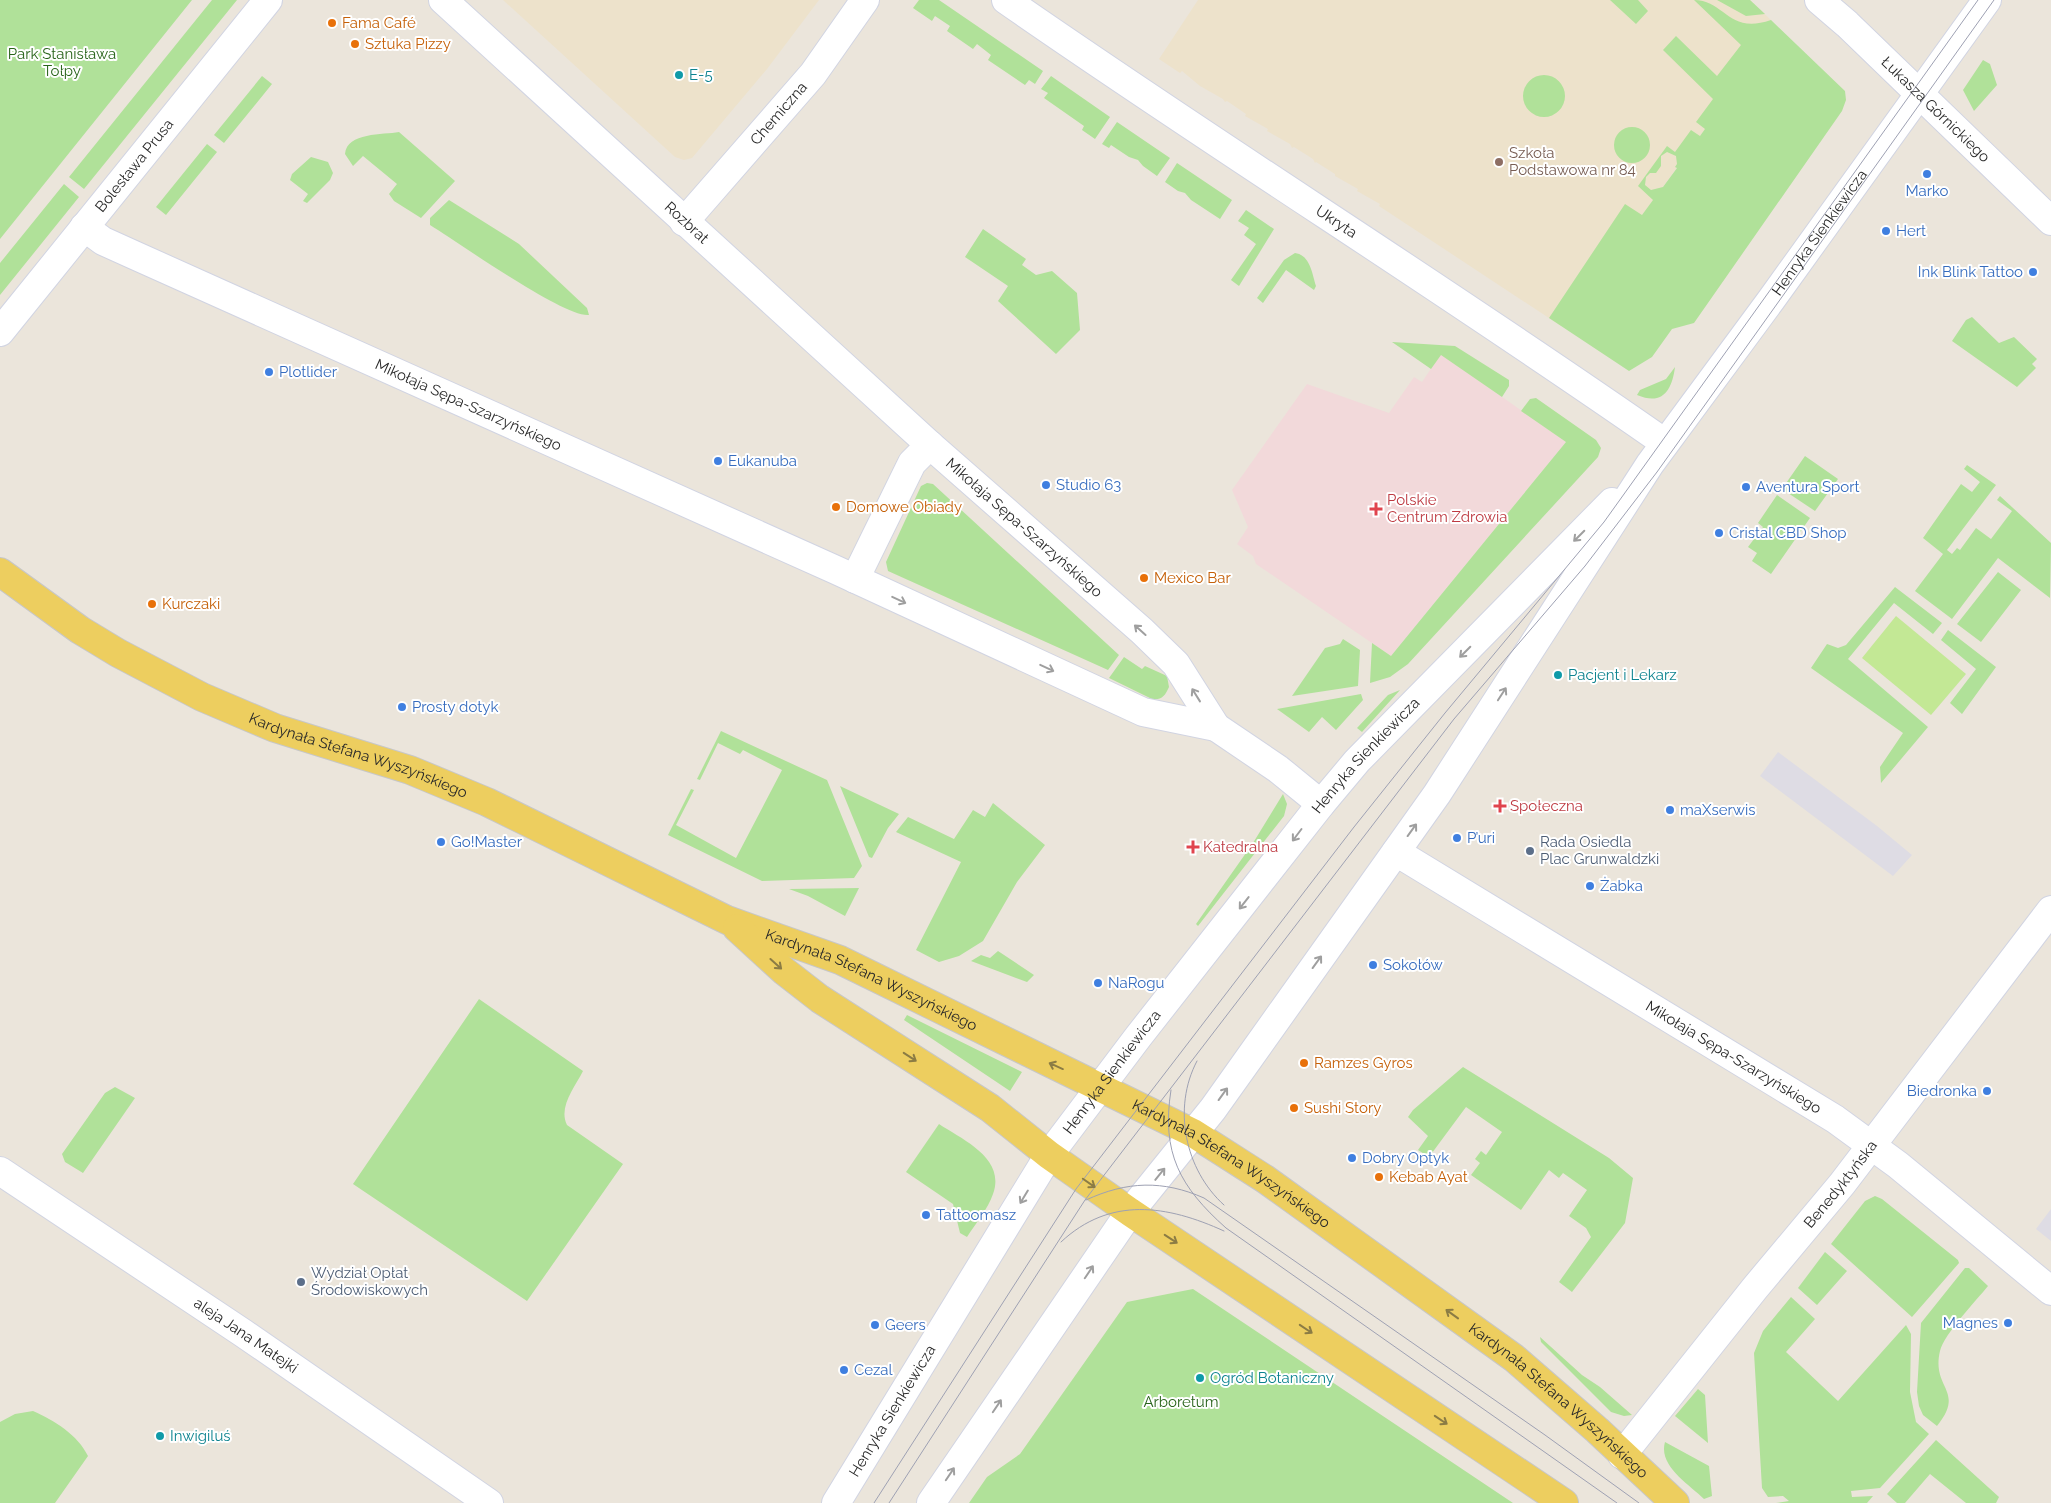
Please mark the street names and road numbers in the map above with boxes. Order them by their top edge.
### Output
street label: Łukasza Górnickiego [1878,53,1994,166]
street label: Chemiczna [746,78,811,149]
street label: Bolesława Prusa [91,115,177,216]
street label: Henryka Sienkiewicza [1768,166,1871,299]
street label: Rozbrat [661,198,712,247]
street label: Ukryta [1312,202,1361,242]
street label: Mikołaja Sępa-Szarzyńskiego [372,355,564,455]
street label: Mikołaja Sępa-Szarzyńskiego [942,454,1106,601]
street label: Henryka Sienkiewicza [1308,694,1423,817]
street label: Kardynała Stefana Wyszyńskiego [246,709,470,802]
street label: Kardynała Stefana Wyszyńskiego [763,925,980,1035]
street label: Mikołaja Sępa-Szarzyńskiego [1642,997,1825,1118]
street label: Henryka Sienkiewicza [1059,1007,1165,1138]
street label: Kardynała Stefana Wyszyńskiego [1129,1096,1334,1232]
street label: Benedyktyńska [1800,1137,1881,1232]
street label: aleja Jana Matejki [191,1294,301,1377]
street label: Kardynała Stefana Wyszyńskiego [1465,1319,1652,1482]
street label: Henryka Sienkiewicza [845,1342,939,1480]

